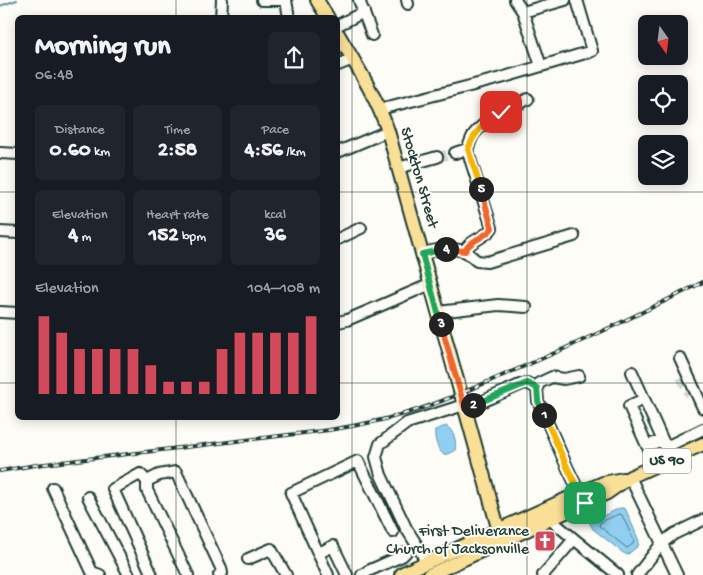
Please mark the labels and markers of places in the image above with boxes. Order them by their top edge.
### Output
pin [480,91,522,133]
pin: 5 [468,176,494,202]
pin: 4 [434,236,458,262]
pin: 3 [428,312,454,336]
pin: 2 [460,392,486,418]
pin: 1 [532,402,556,428]
pin [564,482,606,524]
place label: First Deliverance Church of Jacksonville [386,523,530,560]
church icon: First Deliverance Church of Jacksonville [533,529,557,553]

